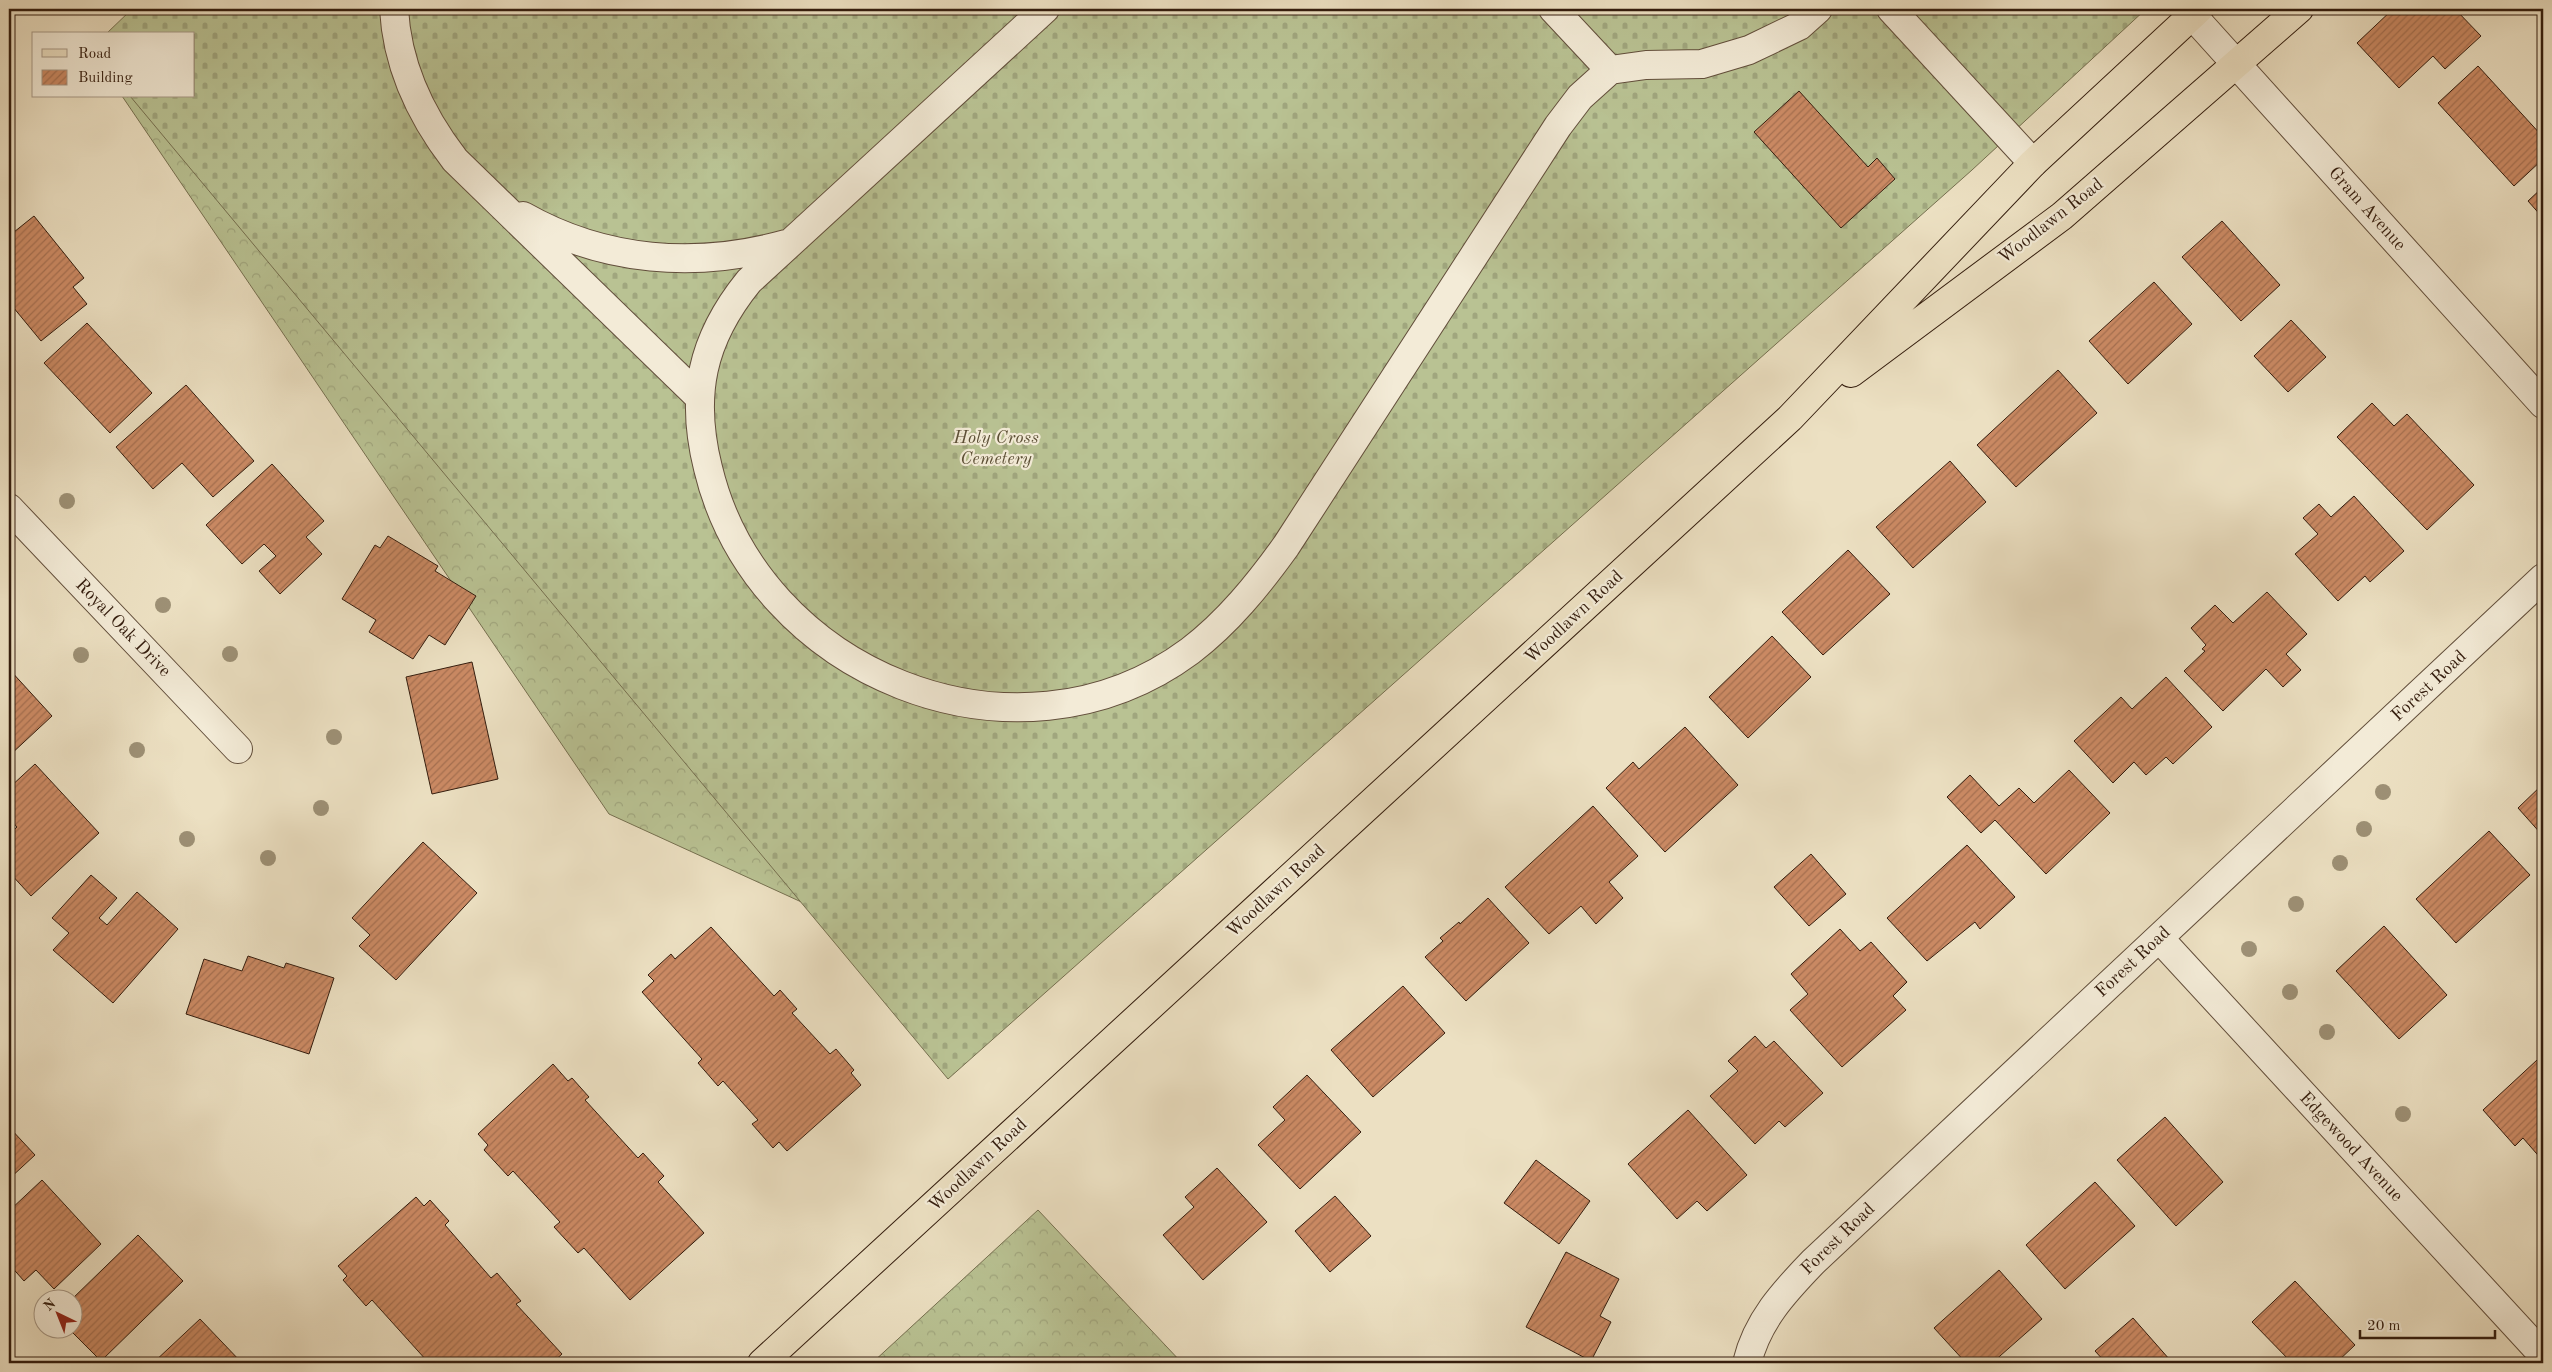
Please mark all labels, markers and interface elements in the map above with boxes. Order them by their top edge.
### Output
legend [32,32,195,98]
text: Road [78,47,112,62]
text: Building [78,71,133,86]
street label: Gram Avenue [2325,164,2409,254]
street label: Woodlawn Road [1995,175,2107,267]
park label: Holy Cross Cemetery [952,429,1039,468]
street label: Woodlawn Road [1521,567,1627,667]
street label: Royal Oak Drive [72,575,174,681]
street label: Forest Road [2388,647,2470,725]
street label: Woodlawn Road [1223,841,1329,941]
street label: Forest Road [2092,923,2174,1001]
street label: Edgewood Avenue [2296,1089,2406,1205]
street label: Woodlawn Road [925,1115,1031,1215]
street label: Forest Road [1798,1200,1878,1278]
north arrow [32,1290,82,1340]
text: N [41,1296,59,1314]
scale bar [2360,1307,2494,1339]
text: 20 m [2367,1319,2401,1334]

